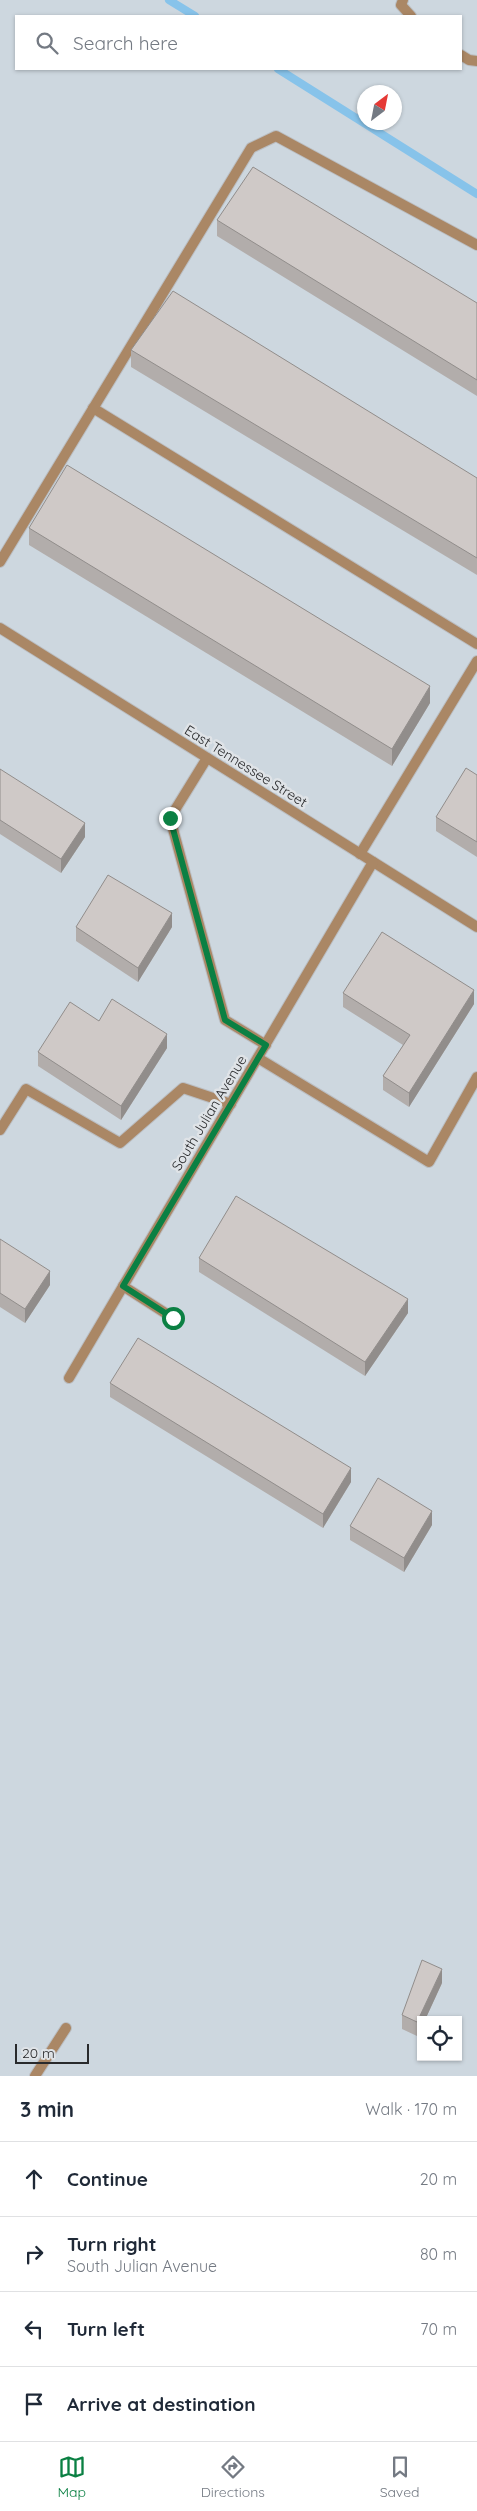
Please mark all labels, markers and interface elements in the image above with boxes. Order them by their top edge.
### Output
search box [15,15,462,70]
icon: search [33,29,61,57]
text: Search here [73,31,178,55]
north arrow [357,85,402,130]
street label: East Tennessee Street [181,721,311,811]
route end [159,807,182,830]
street label: South Julian Avenue [167,1052,251,1174]
route start [162,1307,185,1330]
map controls [417,2016,462,2061]
button: locate [417,2016,462,2061]
scale bar [15,2041,89,2064]
text: 20 m [22,2044,55,2062]
text: 3 min [20,2096,74,2122]
text: Walk · 170 m [365,2099,457,2119]
icon: ahead [20,2165,48,2193]
text: Continue [67,2167,148,2191]
text: 20 m [420,2169,457,2189]
text: Turn right [67,2232,156,2256]
icon: right [20,2240,48,2268]
text: 80 m [420,2244,457,2264]
text: South Julian Avenue [67,2256,217,2276]
icon: left [20,2315,48,2343]
text: Turn left [67,2317,145,2341]
text: 70 m [420,2319,457,2339]
icon: arrive [20,2390,48,2418]
text: Arrive at destination [67,2392,256,2416]
tab: Map [57,2453,86,2501]
tab: Directions [201,2453,265,2501]
tab: Saved [380,2453,420,2501]

